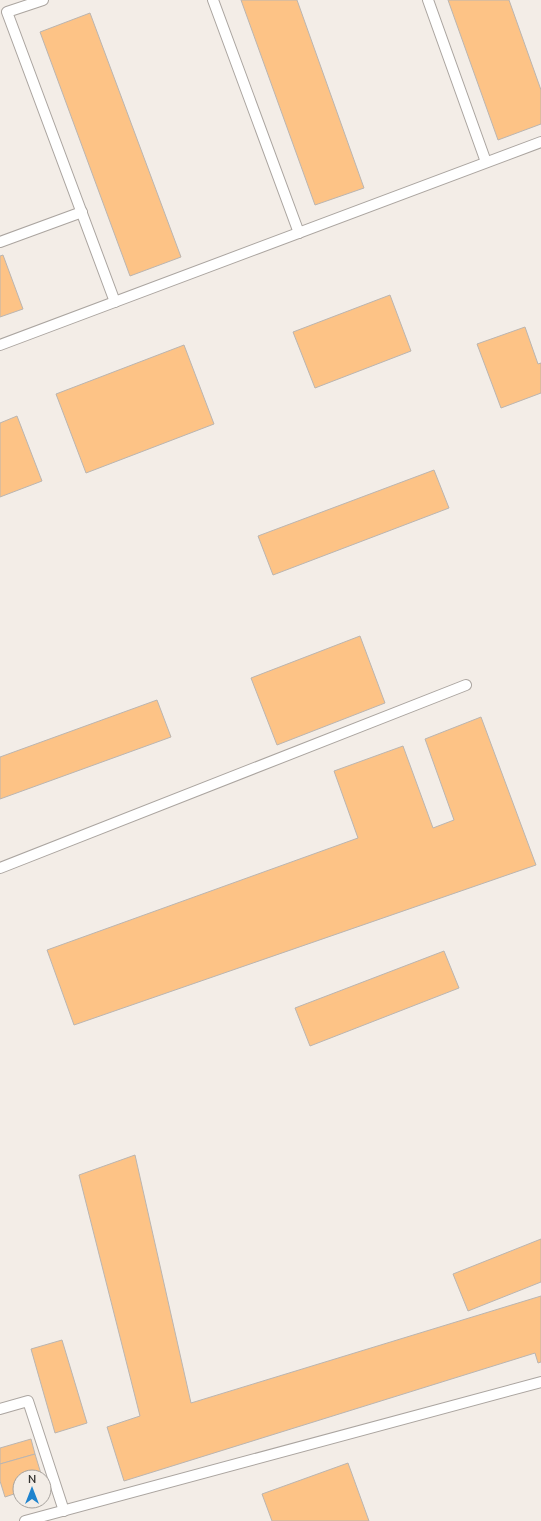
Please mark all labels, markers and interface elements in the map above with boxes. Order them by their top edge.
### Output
north arrow [12,1469,52,1509]
text: N [28,1472,36,1487]

